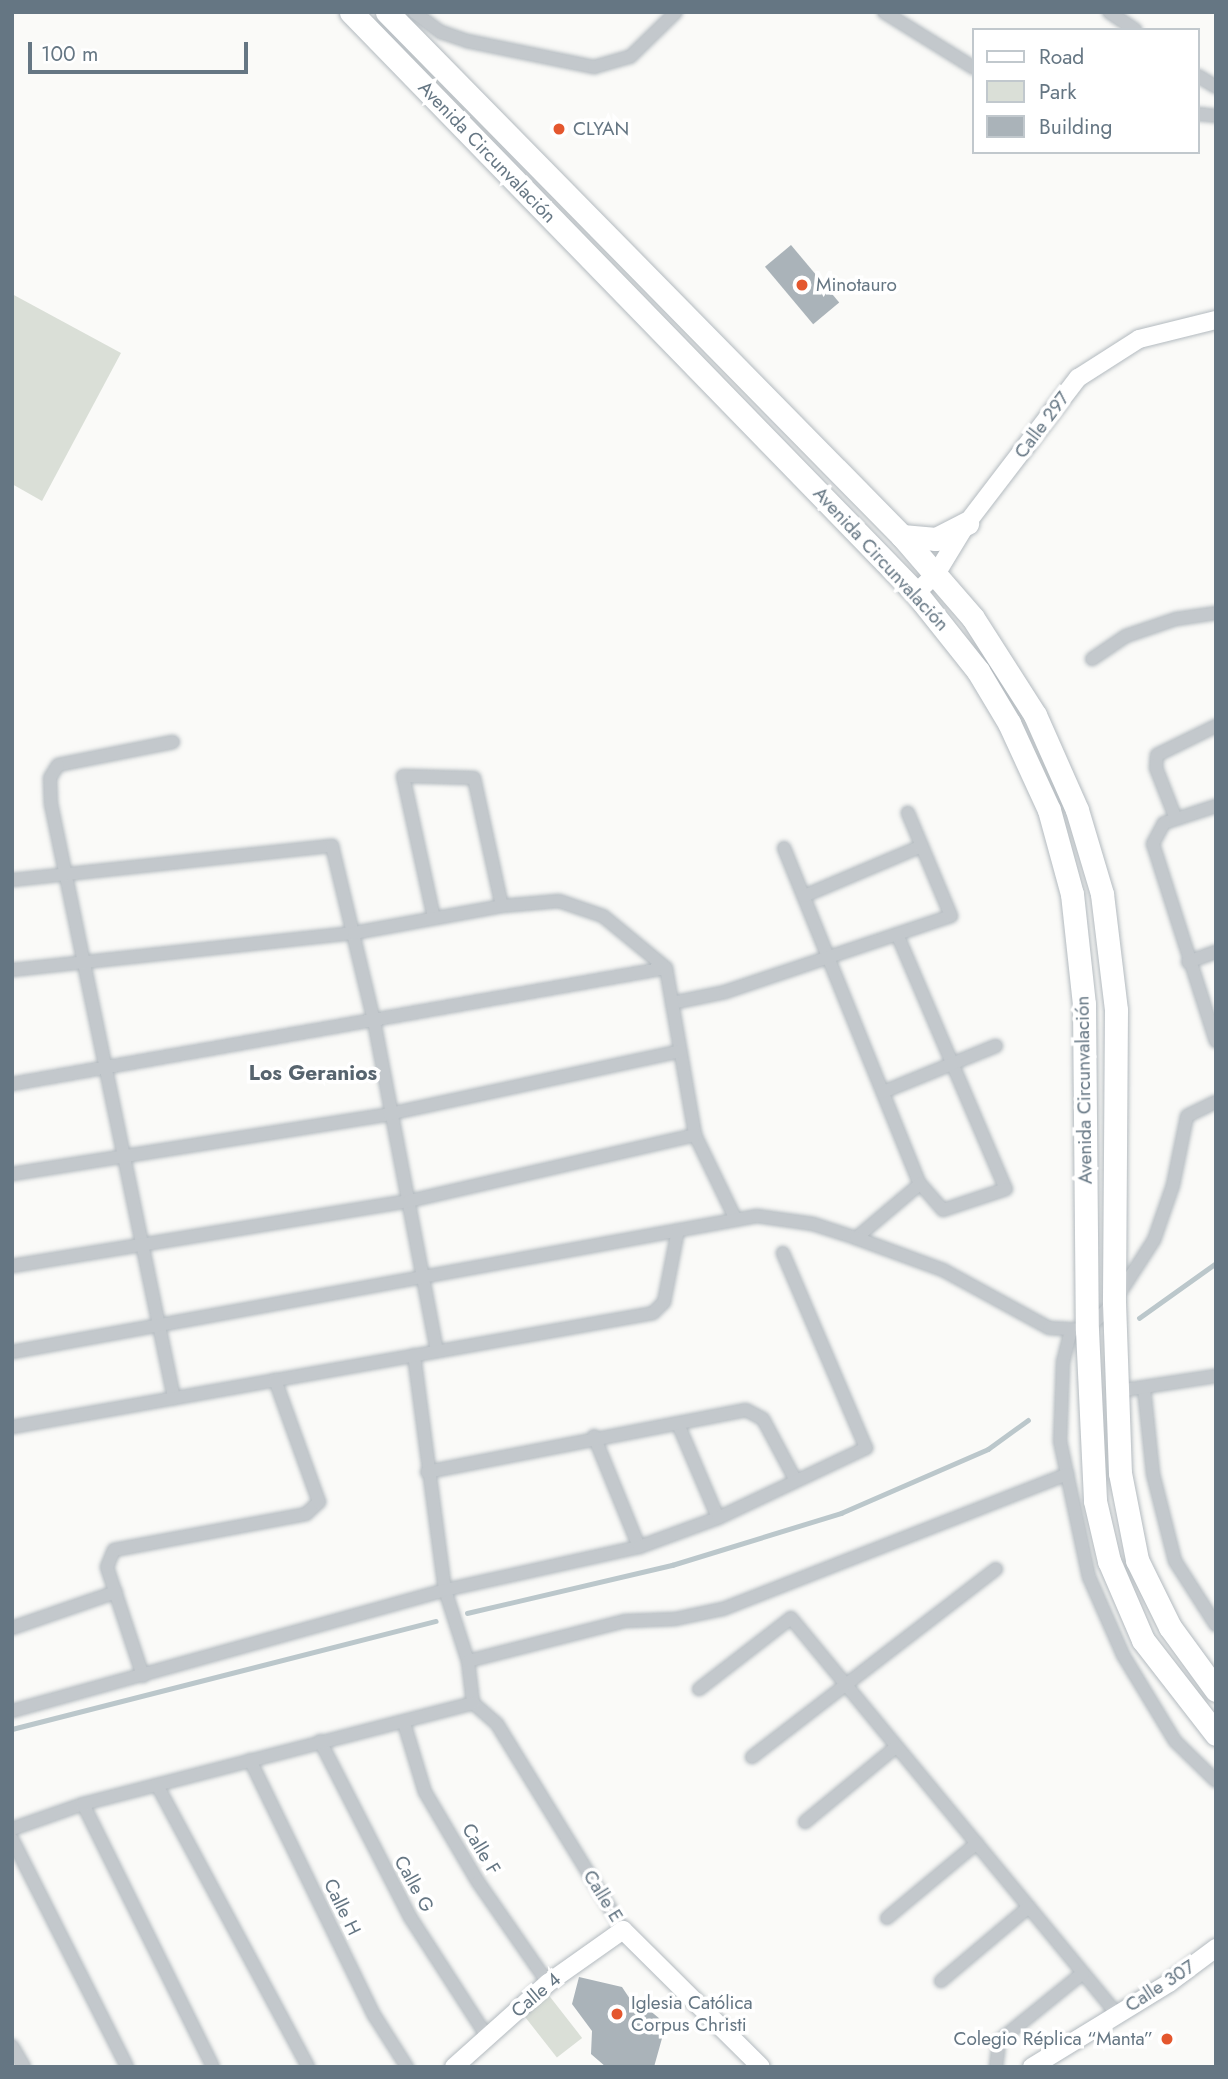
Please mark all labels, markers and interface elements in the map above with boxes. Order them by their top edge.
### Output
scale bar [32,28,252,72]
legend [972,28,1200,154]
text: 100 m [41,39,98,69]
text: Road [1039,42,1084,72]
street label: Avenida Circunvalación [413,76,561,228]
text: Park [1039,77,1076,107]
text: Building [1039,112,1112,142]
place label: CLYAN [573,118,629,140]
marker: CLYAN [551,121,567,137]
place label: Minotauro [816,274,897,296]
marker: Minotauro [794,277,810,293]
street label: Calle 297 [1010,387,1074,463]
street label: Avenida Circunvalación [808,482,954,636]
street label: Avenida Circunvalación [1071,996,1097,1184]
district label: Los Geranios [249,1060,377,1086]
street label: Calle F [457,1819,505,1879]
street label: Calle G [389,1852,439,1916]
street label: Calle E [578,1866,628,1926]
street label: Calle H [319,1875,365,1939]
street label: Calle 307 [1121,1955,1199,2017]
street label: Calle 4 [507,1968,565,2022]
place label: Iglesia Católica Corpus Christi [631,1992,753,2036]
marker: Iglesia Católica Corpus Christi [609,2006,625,2022]
place label: Colegio Réplica “Manta” [953,2028,1153,2050]
marker: Colegio Réplica “Manta” [1159,2031,1175,2047]

